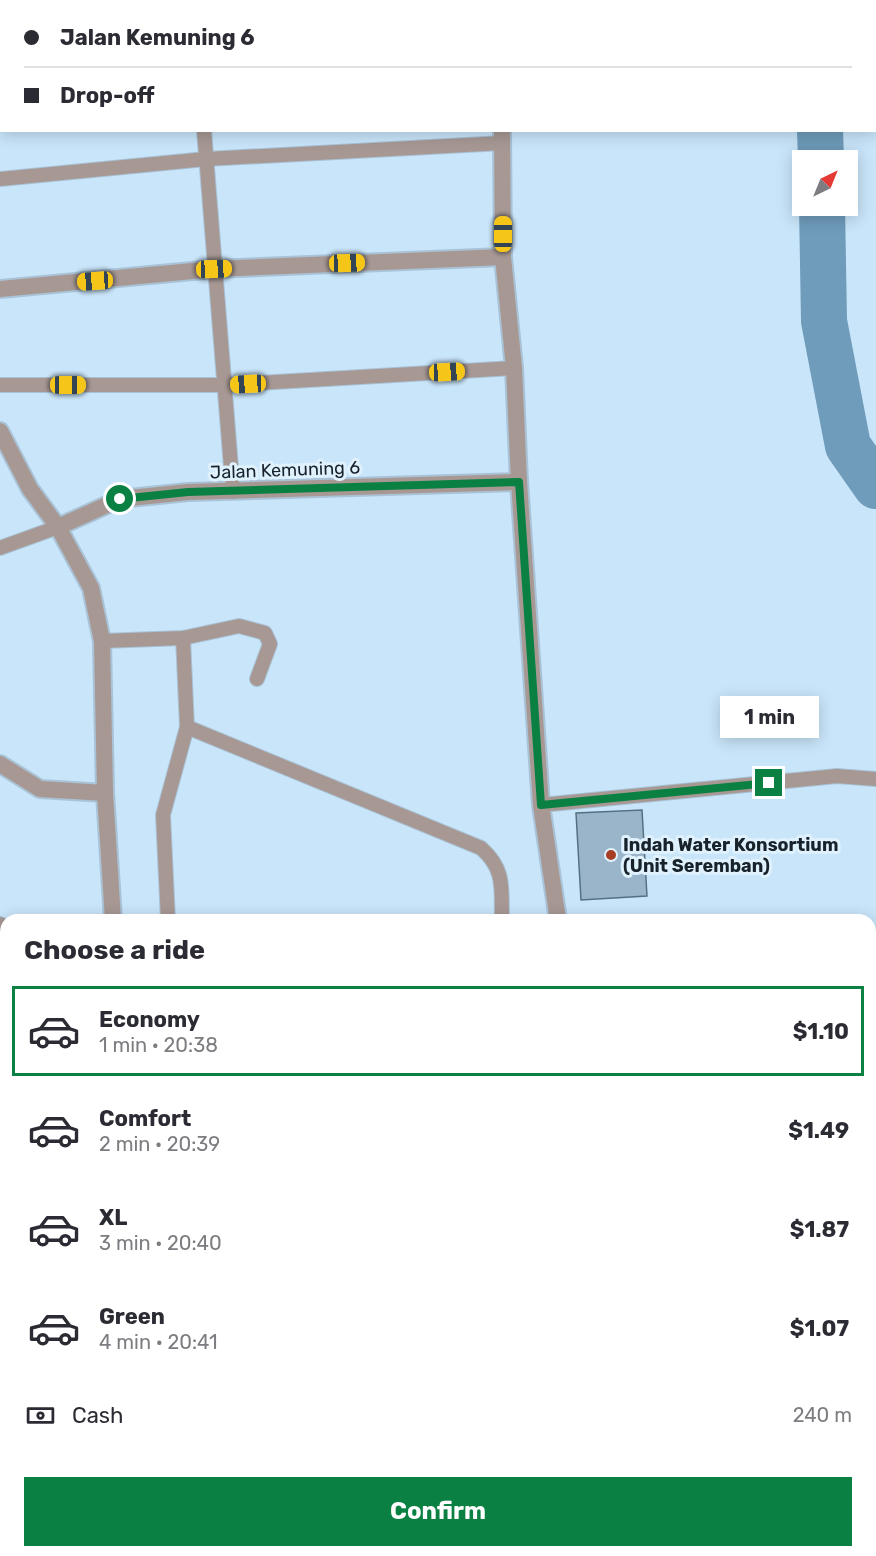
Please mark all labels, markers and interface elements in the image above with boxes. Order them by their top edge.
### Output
text: Jalan Kemuning 6 [60,24,255,51]
text: Drop-off [60,82,155,109]
north arrow [792,150,858,216]
map controls [792,150,858,216]
car [494,216,512,252]
car [329,253,365,273]
car [196,259,232,279]
car [76,271,114,291]
car [429,362,465,382]
car [230,374,266,394]
car [50,376,86,394]
street label: Jalan Kemuning 6 [210,456,361,484]
route start [106,485,133,512]
callout: 1 min [720,696,818,738]
text: 1 min [744,705,795,729]
route end [755,769,782,796]
place label: Indah Water Konsortium (Unit Seremban) [623,834,838,877]
marker: Indah Water Konsortium (Unit Seremban) [604,848,618,862]
text: Choose a ride [24,934,205,966]
icon: car [27,1004,81,1058]
text: Economy [99,1006,200,1033]
text: $1.10 [793,1018,849,1045]
text: 1 min · 20:38 [99,1033,218,1057]
icon: car [27,1103,81,1157]
text: Comfort [99,1105,191,1132]
text: $1.49 [788,1117,849,1144]
text: 2 min · 20:39 [99,1132,220,1156]
icon: car [27,1202,81,1256]
text: XL [99,1204,127,1231]
text: $1.87 [790,1216,849,1243]
text: 3 min · 20:40 [99,1231,222,1255]
icon: car [27,1301,81,1355]
text: Green [99,1303,165,1330]
text: $1.07 [790,1315,849,1342]
text: 4 min · 20:41 [99,1330,218,1354]
icon: cash [24,1399,57,1432]
text: Cash [72,1402,123,1429]
text: 240 m [793,1403,852,1427]
button: Confirm [24,1477,852,1546]

